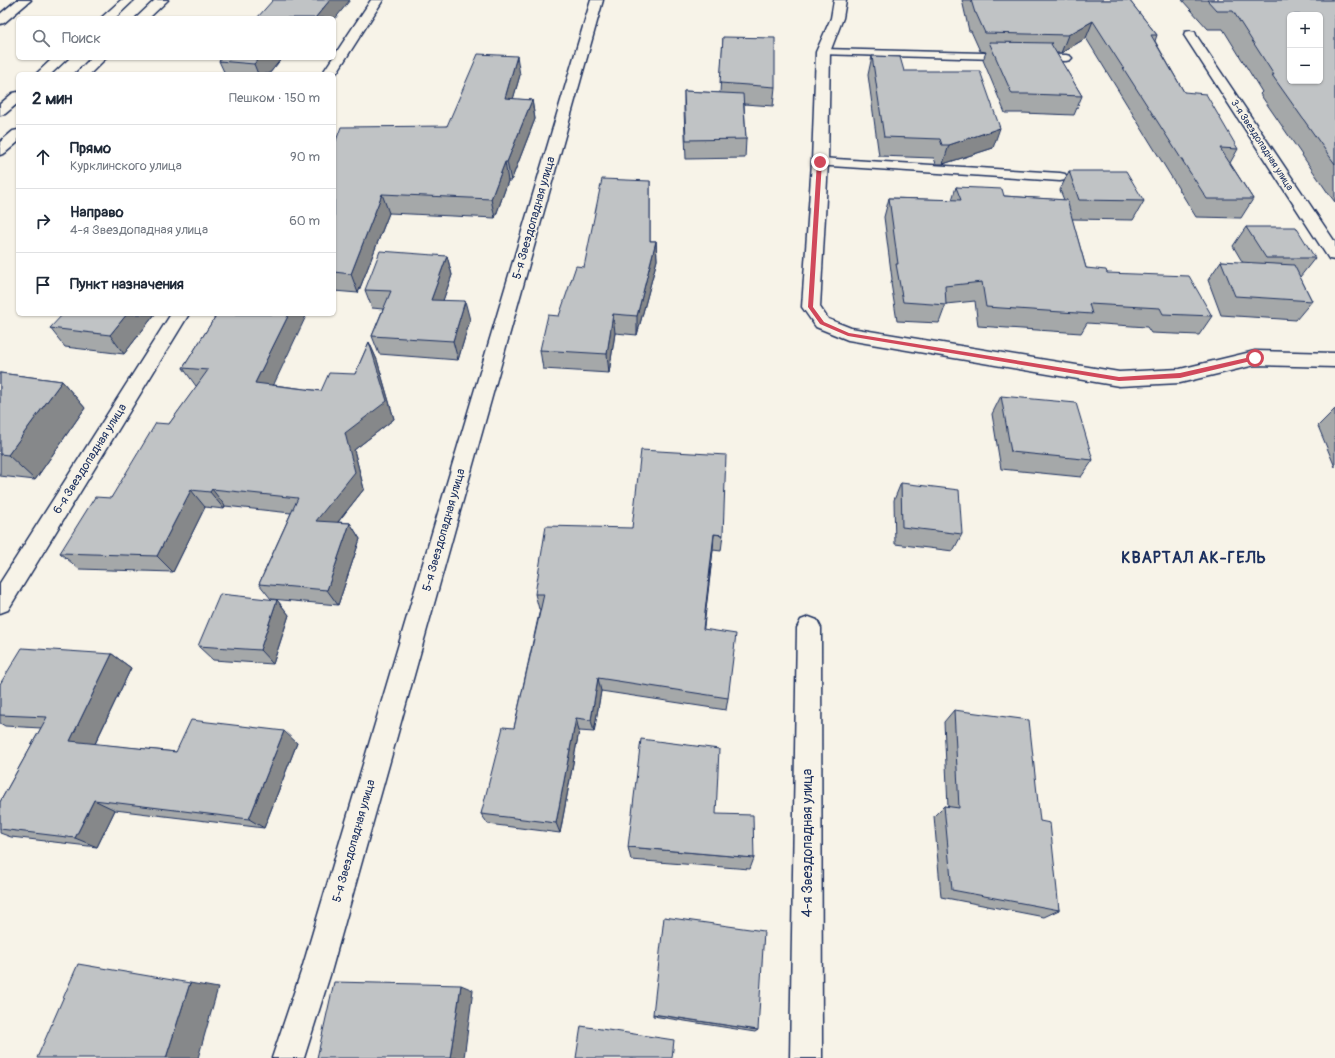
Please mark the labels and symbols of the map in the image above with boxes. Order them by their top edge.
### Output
street label: 3-я Звездопадная улица [1228,97,1296,193]
route end [811,153,829,171]
street label: 5-я Звездопадная улица [509,155,559,281]
route start [1246,349,1264,367]
street label: 6-я Звездопадная улица [50,401,130,517]
street label: 5-я Звездопадная улица [419,467,469,593]
district label: КВАРТАЛ АК-ГЕЛЬ [1121,548,1267,568]
street label: 4-я Звездопадная улица [799,769,816,917]
street label: 5-я Звездопадная улица [329,778,379,904]

